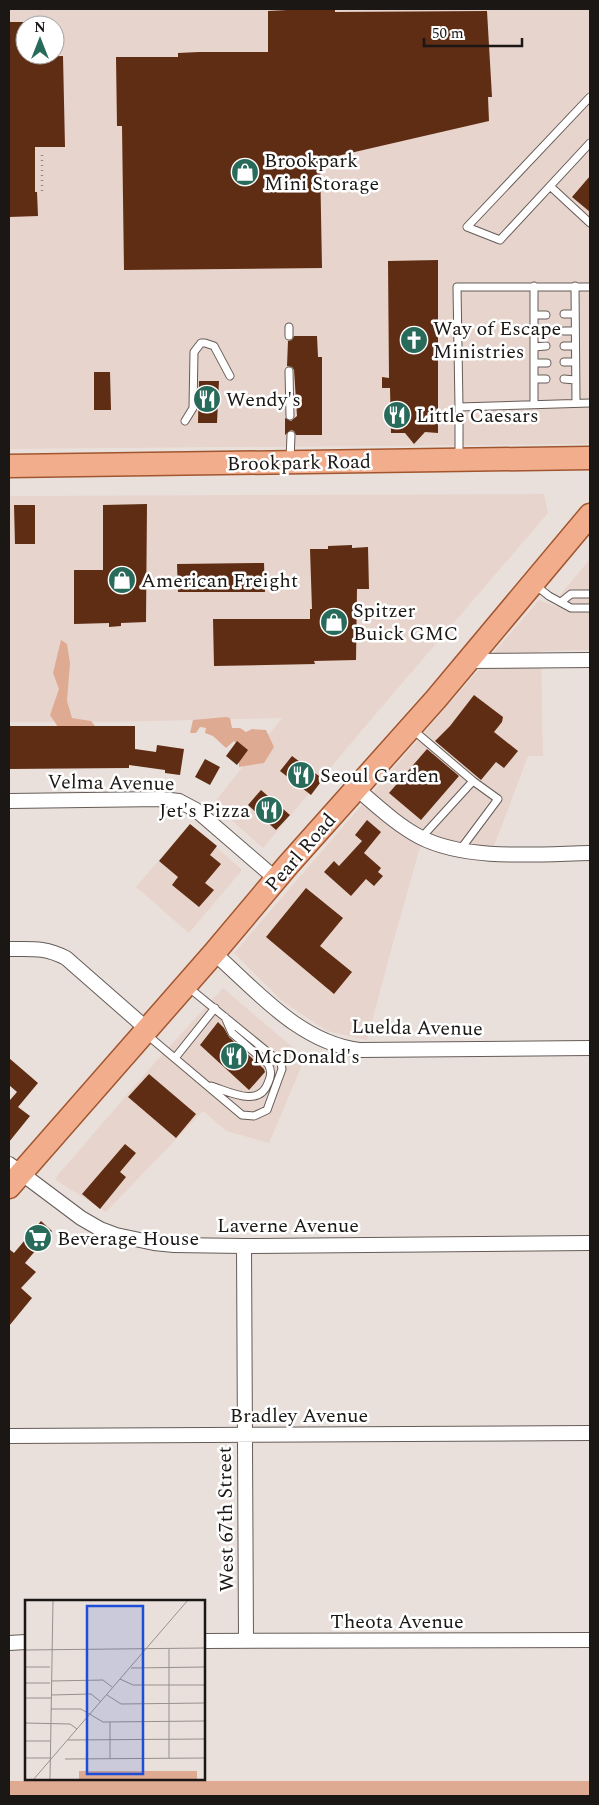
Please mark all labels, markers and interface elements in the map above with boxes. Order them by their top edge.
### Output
north arrow [15,15,65,65]
scale bar [424,15,522,47]
text: N [34,17,46,38]
text: 50 m [432,22,464,45]
place label: Brookpark Mini Storage [264,146,379,199]
shop icon: Brookpark Mini Storage [230,157,260,187]
place label: Way of Escape Ministries [433,314,561,367]
church icon: Way of Escape Ministries [399,325,429,355]
restaurant icon: Wendy's [192,384,222,414]
place label: Wendy's [226,385,301,415]
restaurant icon: Little Caesars [382,400,412,430]
place label: Little Caesars [416,401,539,431]
street label: Brookpark Road [227,447,371,479]
shop icon: American Freight [107,565,137,595]
place label: American Freight [141,566,298,596]
place label: Spitzer Buick GMC [353,596,458,649]
shop icon: Spitzer Buick GMC [319,607,349,637]
restaurant icon: Seoul Garden [286,760,316,790]
place label: Seoul Garden [320,761,439,791]
street label: Velma Avenue [47,767,175,799]
restaurant icon: Jet's Pizza [254,795,284,825]
place label: Jet's Pizza [159,796,250,826]
street label: Pearl Road [258,807,344,899]
street label: Luelda Avenue [351,1012,483,1044]
restaurant icon: McDonald's [219,1041,249,1071]
place label: McDonald's [253,1042,360,1072]
street label: Laverne Avenue [217,1211,359,1241]
supermarket icon: Beverage House [23,1223,53,1253]
place label: Beverage House [57,1224,199,1254]
street label: Bradley Avenue [230,1401,368,1431]
street label: West 67th Street [210,1446,242,1592]
inset map [25,1600,205,1780]
street label: Theota Avenue [330,1607,464,1637]

